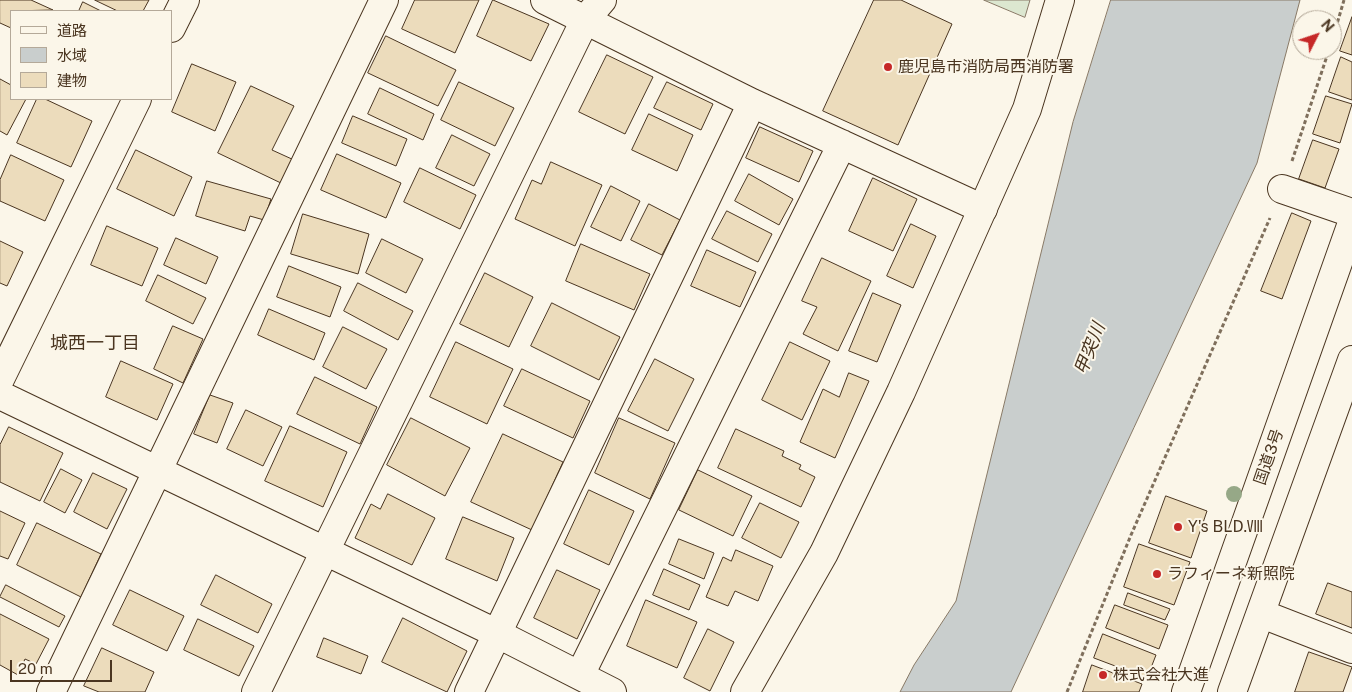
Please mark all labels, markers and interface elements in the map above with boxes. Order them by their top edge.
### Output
legend [10,10,172,100]
north arrow [1292,10,1342,60]
text: N [1318,16,1337,35]
text: 道路 [57,22,87,39]
text: 水域 [57,47,87,64]
place label: 鹿児島市消防局西消防署 [898,57,1074,77]
marker: 鹿児島市消防局西消防署 [882,61,894,73]
text: 建物 [57,72,87,89]
water label: 甲突川 [1070,320,1110,378]
district label: 城西一丁目 [50,332,140,354]
street label: 国道3号 [1250,426,1288,488]
place label: Y's BLD.Ⅷ [1188,517,1263,537]
marker: Y's BLD.Ⅷ [1172,521,1184,533]
place label: ラフィーネ新照院 [1167,564,1295,584]
marker: ラフィーネ新照院 [1151,568,1163,580]
scale bar [12,650,115,682]
text: 20 m [18,660,53,677]
place label: 株式会社大進 [1113,665,1209,685]
marker: 株式会社大進 [1097,669,1109,681]

